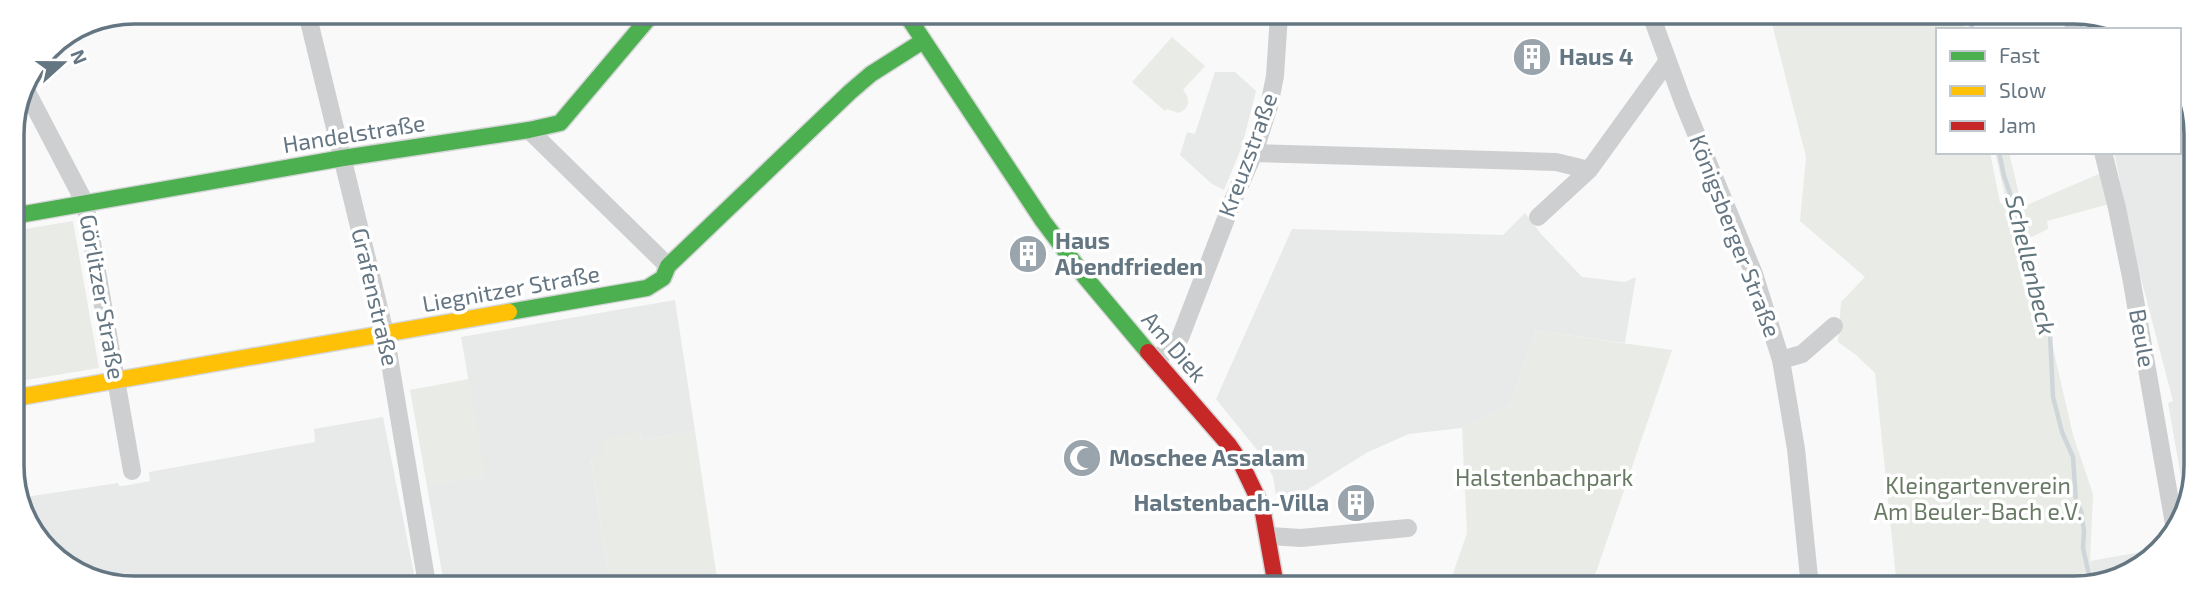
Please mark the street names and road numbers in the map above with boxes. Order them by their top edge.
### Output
street label: Kreuzstraße [1212,89,1282,220]
street label: Handelstraße [281,108,427,158]
street label: Königsberger Straße [1684,130,1787,341]
street label: Görlitzer Straße [75,212,131,382]
street label: Grafenstraße [347,225,405,368]
street label: Liegnitzer Straße [420,259,602,317]
street label: Am Diek [1136,305,1213,388]
street label: Beule [2124,306,2162,369]

